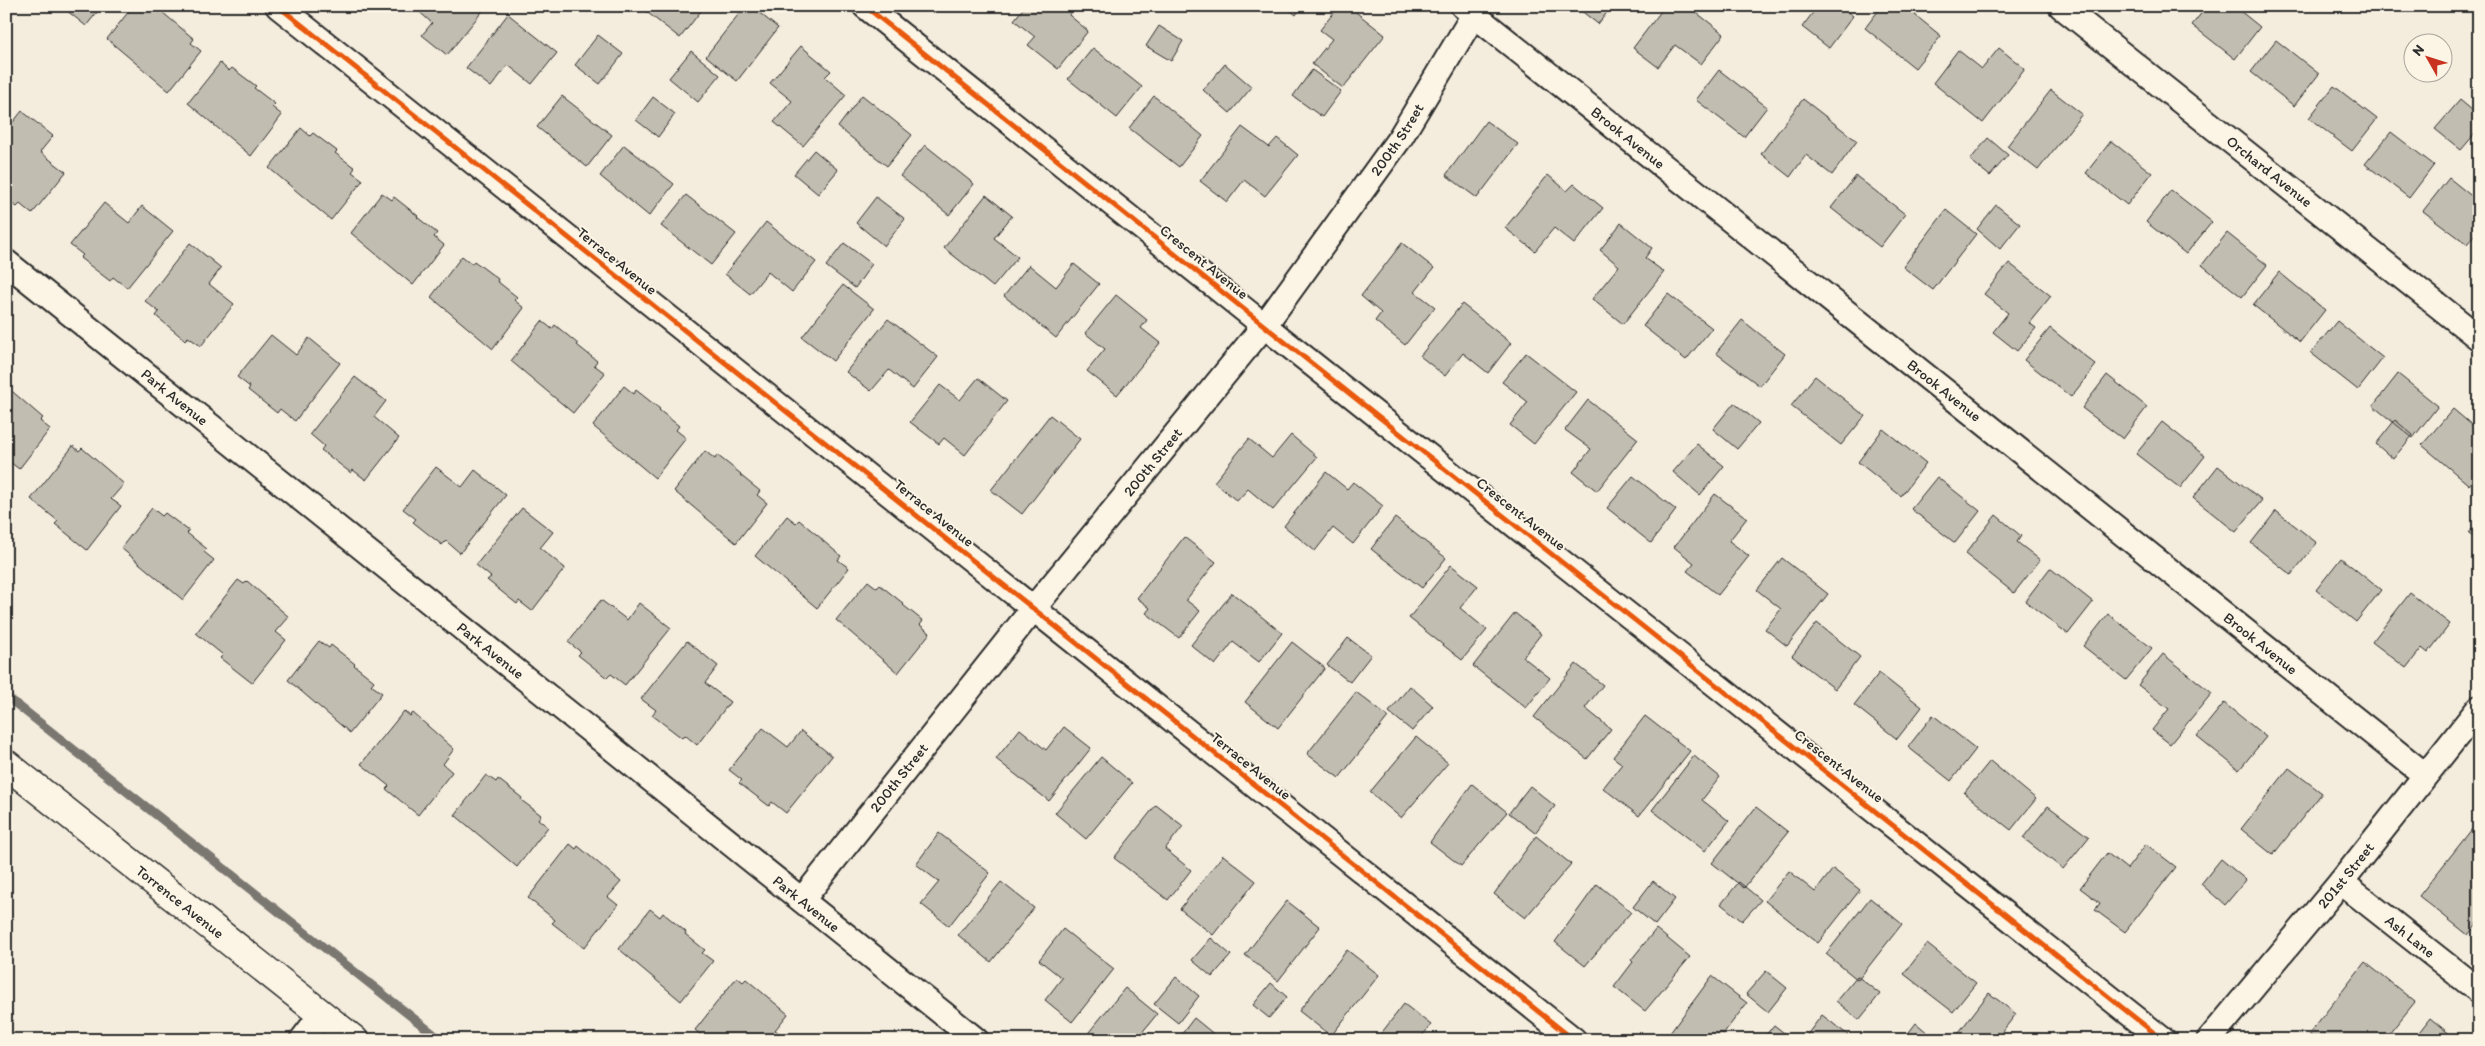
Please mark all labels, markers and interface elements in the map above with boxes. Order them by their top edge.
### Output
north arrow [2402,32,2452,82]
text: N [2409,41,2428,59]
street label: 200th Street [1367,100,1428,179]
street label: Brook Avenue [1587,103,1668,173]
street label: Orchard Avenue [2223,132,2316,211]
street label: Crescent Avenue [1156,221,1252,303]
street label: Terrace Avenue [573,223,661,299]
street label: Brook Avenue [1903,356,1985,426]
street label: Park Avenue [137,365,212,429]
street label: 200th Street [1120,424,1186,500]
street label: Crescent Avenue [1473,473,1569,555]
street label: Terrace Avenue [890,475,978,551]
street label: Brook Avenue [2220,608,2301,679]
street label: Park Avenue [453,618,528,683]
street label: Crescent Avenue [1791,725,1887,807]
street label: Terrace Avenue [1207,728,1295,804]
street label: 200th Street [866,739,932,816]
street label: 201st Street [2314,839,2378,912]
street label: Torrence Avenue [132,862,228,942]
street label: Park Avenue [769,872,843,936]
street label: Ash Lane [2382,911,2439,962]

